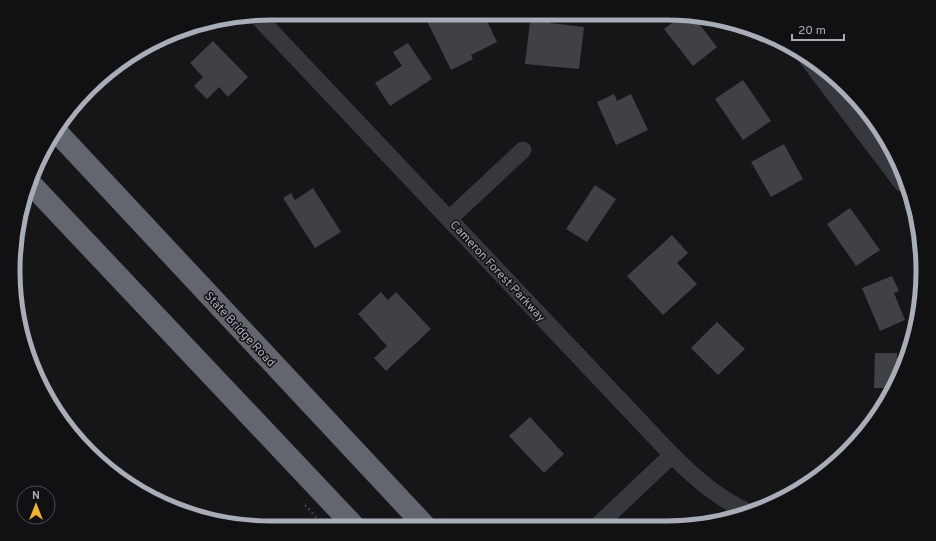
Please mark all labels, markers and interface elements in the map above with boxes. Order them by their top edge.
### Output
scale bar [792,16,844,42]
text: 20 m [798,23,826,39]
street label: Cameron Forest Parkway [446,217,549,326]
street label: State Bridge Road [200,289,278,371]
north arrow [16,485,56,525]
text: N [32,489,40,503]

